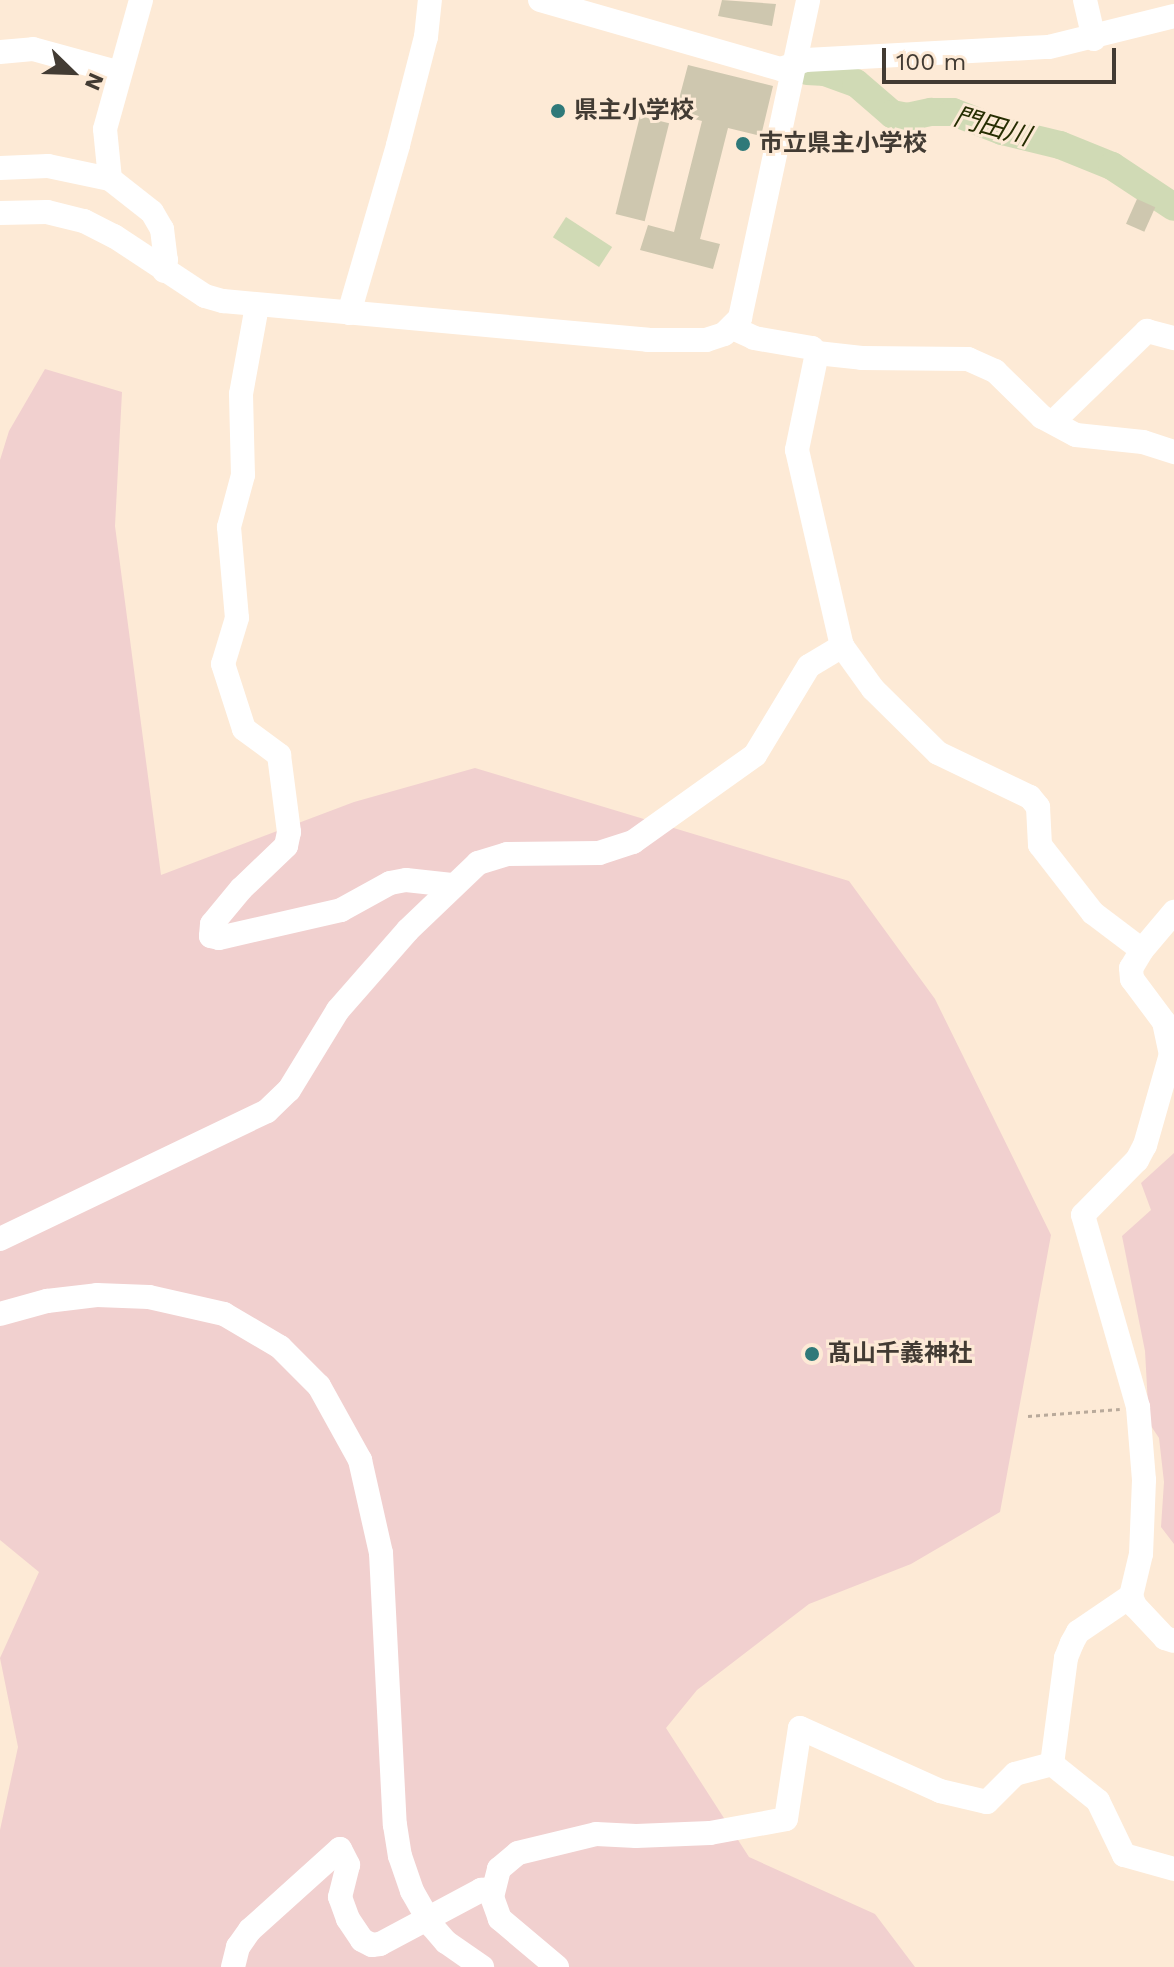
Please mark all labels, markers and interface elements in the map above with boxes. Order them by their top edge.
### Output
north arrow [32,32,112,112]
scale bar [886,32,1120,82]
text: 100 m [896,48,966,76]
text: N [80,69,109,94]
place label: 県主小学校 [574,97,694,125]
water label: 門田川 [950,101,1034,153]
marker: 県主小学校 [549,102,567,120]
place label: 市立県主小学校 [759,130,927,158]
marker: 市立県主小学校 [734,135,752,153]
place label: 髙山千義神社 [828,1340,972,1368]
marker: 髙山千義神社 [803,1345,821,1363]

